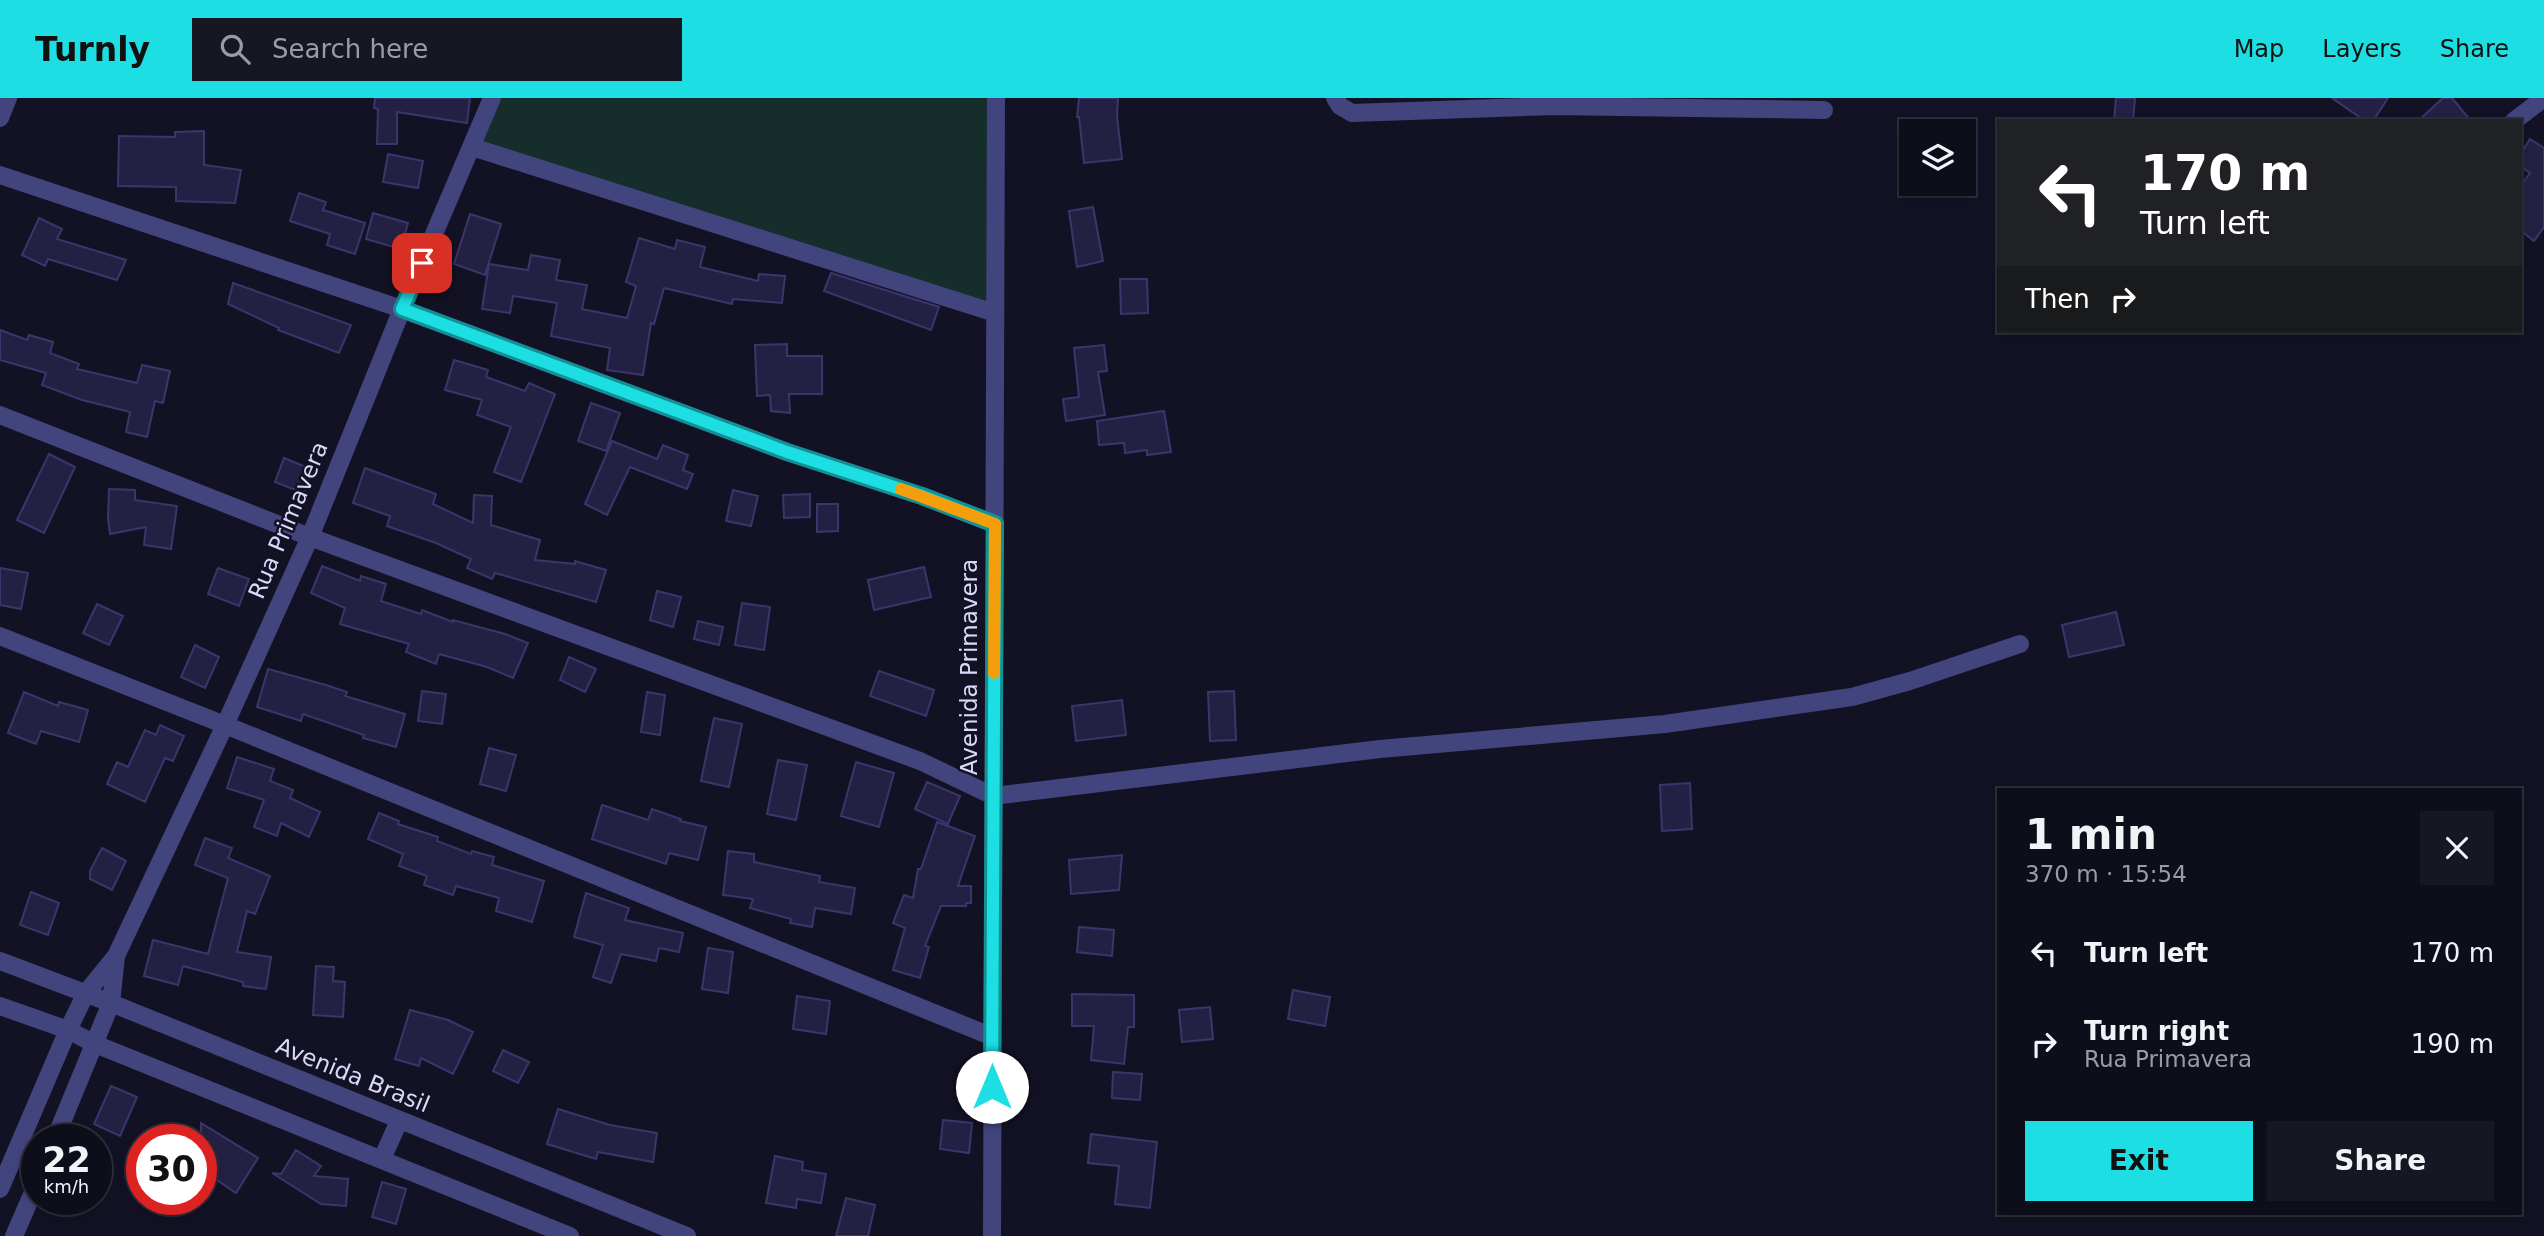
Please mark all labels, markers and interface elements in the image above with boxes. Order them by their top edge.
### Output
search box [192,18,682,81]
text: Turnly [35,30,150,69]
icon: search [216,30,254,68]
text: Search here [272,34,428,64]
text: Map [2234,35,2284,63]
text: Layers [2322,35,2402,63]
text: Share [2440,35,2509,63]
map controls [1899,119,1976,196]
button: layers [1899,119,1976,196]
text: 170 m [2140,145,2310,202]
icon: left [2025,147,2116,238]
text: Turn left [2140,204,2270,242]
pin [392,233,452,293]
icon: arrive [403,244,441,282]
icon: right [2104,280,2142,318]
text: Then [2025,284,2090,314]
street label: Rua Primavera [243,438,333,602]
street label: Avenida Primavera [956,559,982,775]
text: 1 min [2025,810,2157,859]
button: close [2420,811,2494,885]
text: 370 m · 15:54 [2025,861,2187,887]
icon: left [2025,934,2063,972]
text: Turn left [2084,938,2208,968]
text: 170 m [2411,938,2494,968]
text: Turn right [2084,1016,2229,1046]
icon: right [2025,1025,2063,1063]
text: 190 m [2411,1029,2494,1059]
street label: Avenida Brasil [272,1032,434,1118]
text: Rua Primavera [2084,1046,2252,1072]
position arrow [955,1050,1029,1124]
button: Exit [2025,1121,2253,1201]
button: Share [2267,1121,2494,1201]
speed limit sign: 30 [126,1124,217,1215]
text: 22 [42,1140,91,1180]
text: km/h [44,1176,89,1197]

